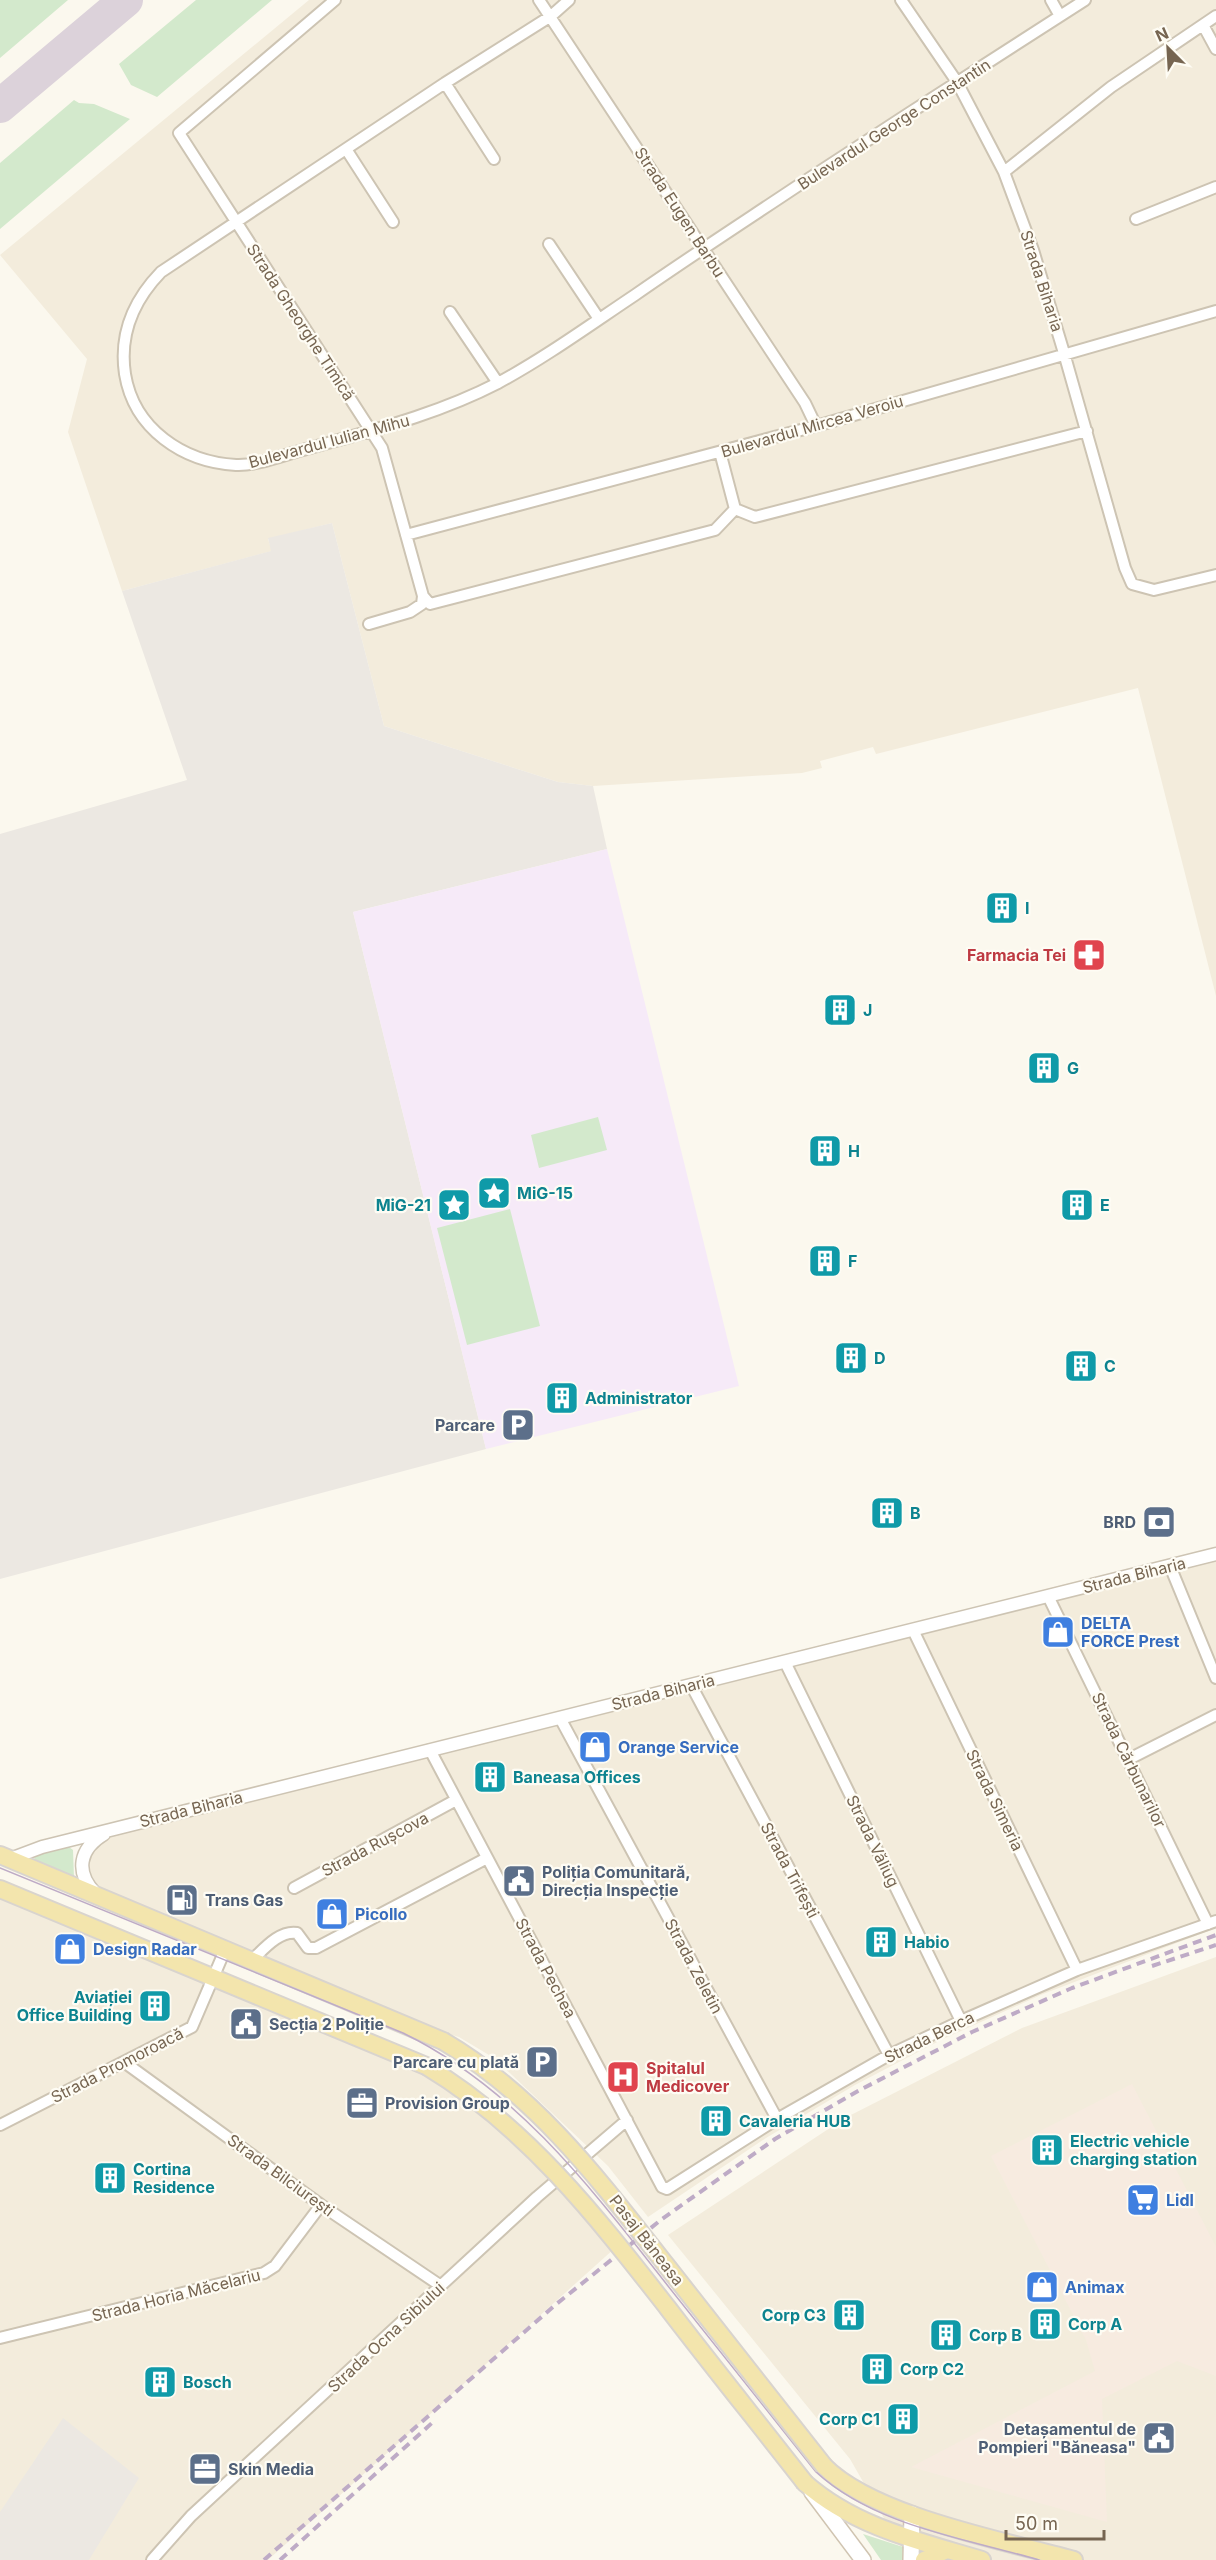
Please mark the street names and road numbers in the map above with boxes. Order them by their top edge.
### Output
street label: Bulevardul George Constantin [794,54,994,194]
street label: Strada Eugen Barbu [631,143,729,281]
street label: Strada Biharia [1016,228,1068,334]
street label: Strada Gheorghe Timică [243,240,359,404]
street label: Bulevardul Mircea Veroiu [719,390,905,462]
street label: Bulevardul Iulian Mihu [246,410,412,472]
street label: Strada Biharia [1080,1553,1188,1597]
street label: Strada Biharia [609,1670,717,1714]
street label: Strada Cărbunarilor [1088,1689,1170,1831]
street label: Strada Simeria [962,1746,1028,1854]
street label: Strada Biharia [137,1787,245,1831]
street label: Strada Văliug [842,1792,904,1890]
street label: Strada Rușcova [318,1807,432,1881]
street label: Strada Trifești [756,1819,824,1921]
street label: Strada Pechea [511,1915,581,2021]
street label: Strada Zeletin [661,1915,727,2017]
street label: Strada Berca [881,2007,977,2067]
street label: Strada Promoroacă [48,2023,186,2107]
street label: Strada Bilciurești [224,2130,338,2220]
street label: Pasaj Băneasa [605,2191,689,2289]
street label: Strada Horia Măcelariu [90,2264,262,2326]
street label: Strada Ocna Sibiului [323,2278,449,2396]

